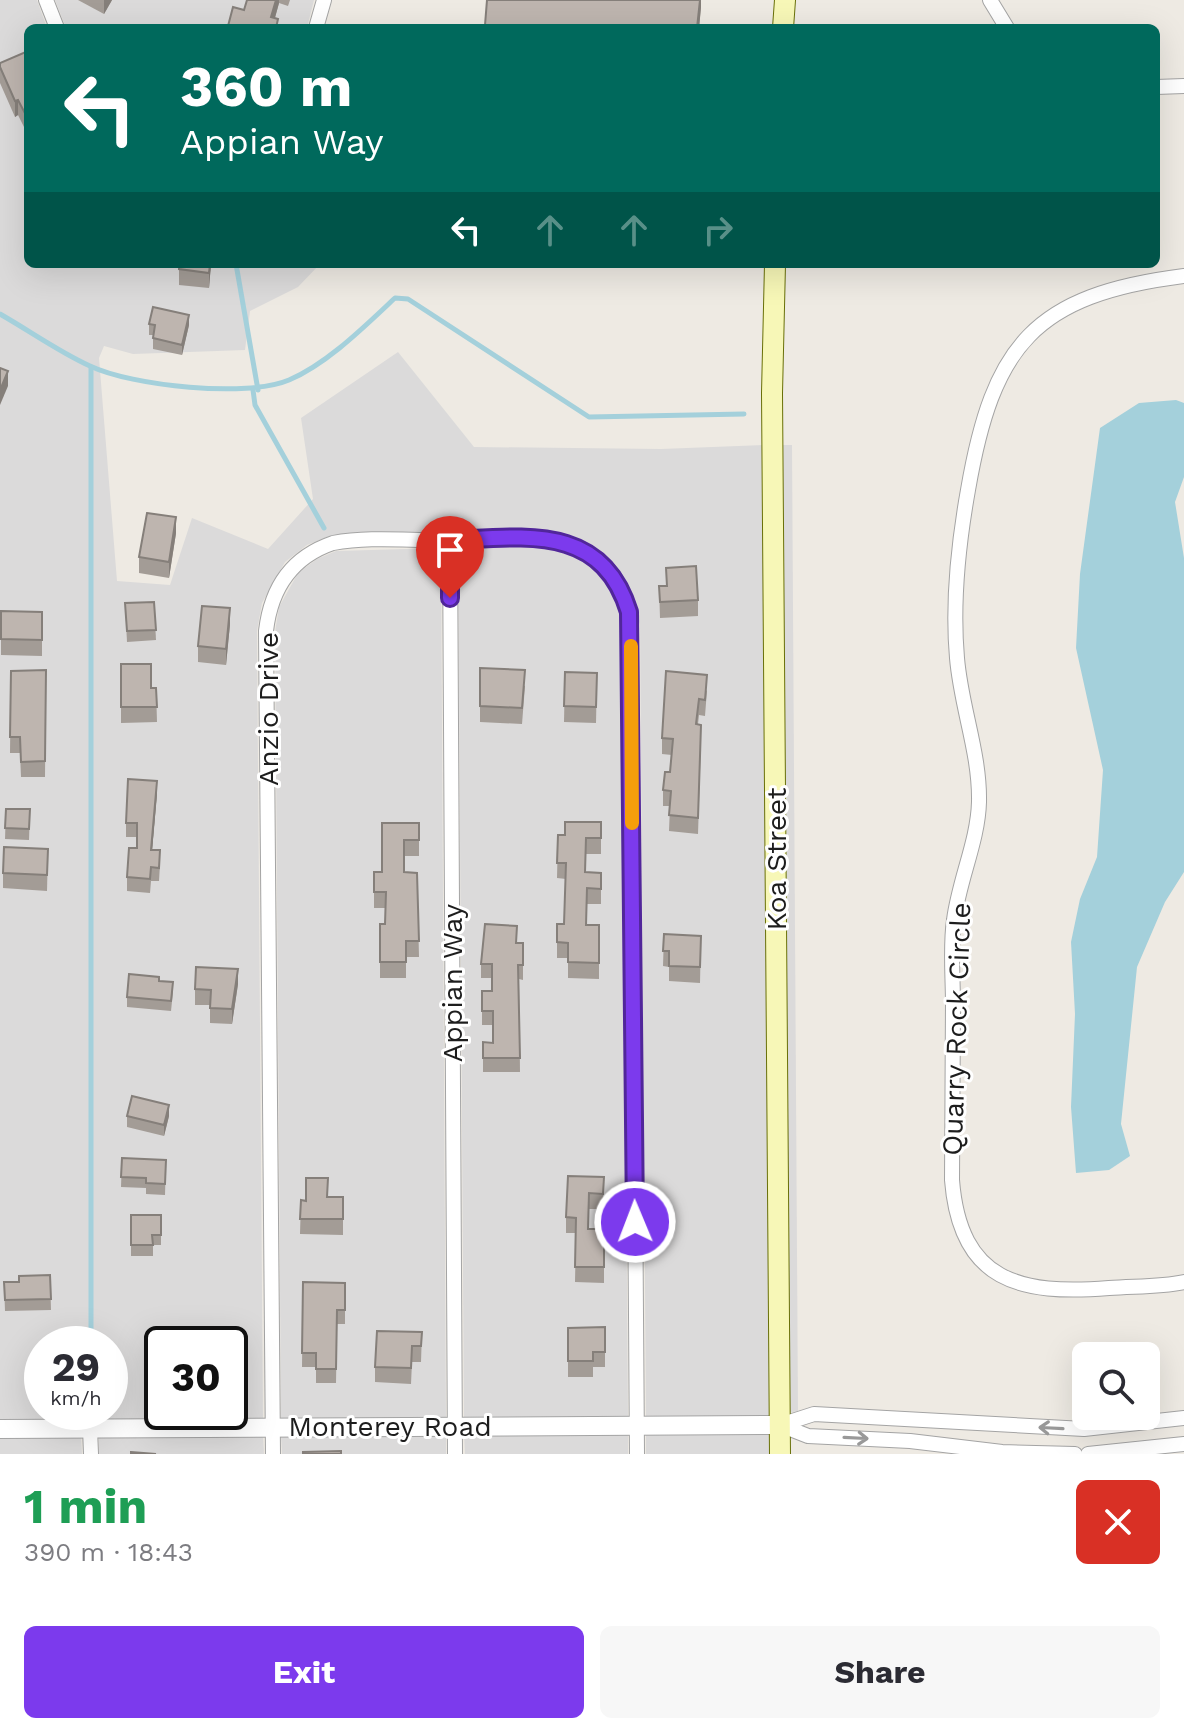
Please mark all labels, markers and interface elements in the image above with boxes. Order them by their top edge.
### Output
text: 360 m [180,54,352,120]
icon: left [48,56,152,160]
text: Appian Way [180,121,384,163]
icon: left [444,208,488,252]
icon: ahead [528,208,572,252]
icon: ahead [612,208,656,252]
icon: right [696,208,740,252]
pin [416,516,484,598]
icon: arrive [428,528,472,572]
street label: Anzio Drive [252,632,285,786]
street label: Koa Street [760,787,793,931]
street label: Quarry Rock Circle [936,902,977,1156]
street label: Appian Way [436,903,469,1062]
position arrow [593,1180,677,1264]
speed limit sign: 30 [144,1326,248,1430]
map controls [1072,1342,1160,1430]
button: search [1072,1342,1160,1430]
text: 29 [52,1344,100,1391]
text: km/h [50,1386,102,1410]
street label: Monterey Road [288,1410,492,1443]
one-way arrow [1038,1420,1065,1435]
one-way arrow [842,1431,869,1446]
text: 1 min [24,1478,147,1535]
button: close [1076,1480,1160,1564]
text: 390 m · 18:43 [24,1537,193,1567]
button: Exit [24,1626,584,1718]
button: Share [600,1626,1160,1718]

